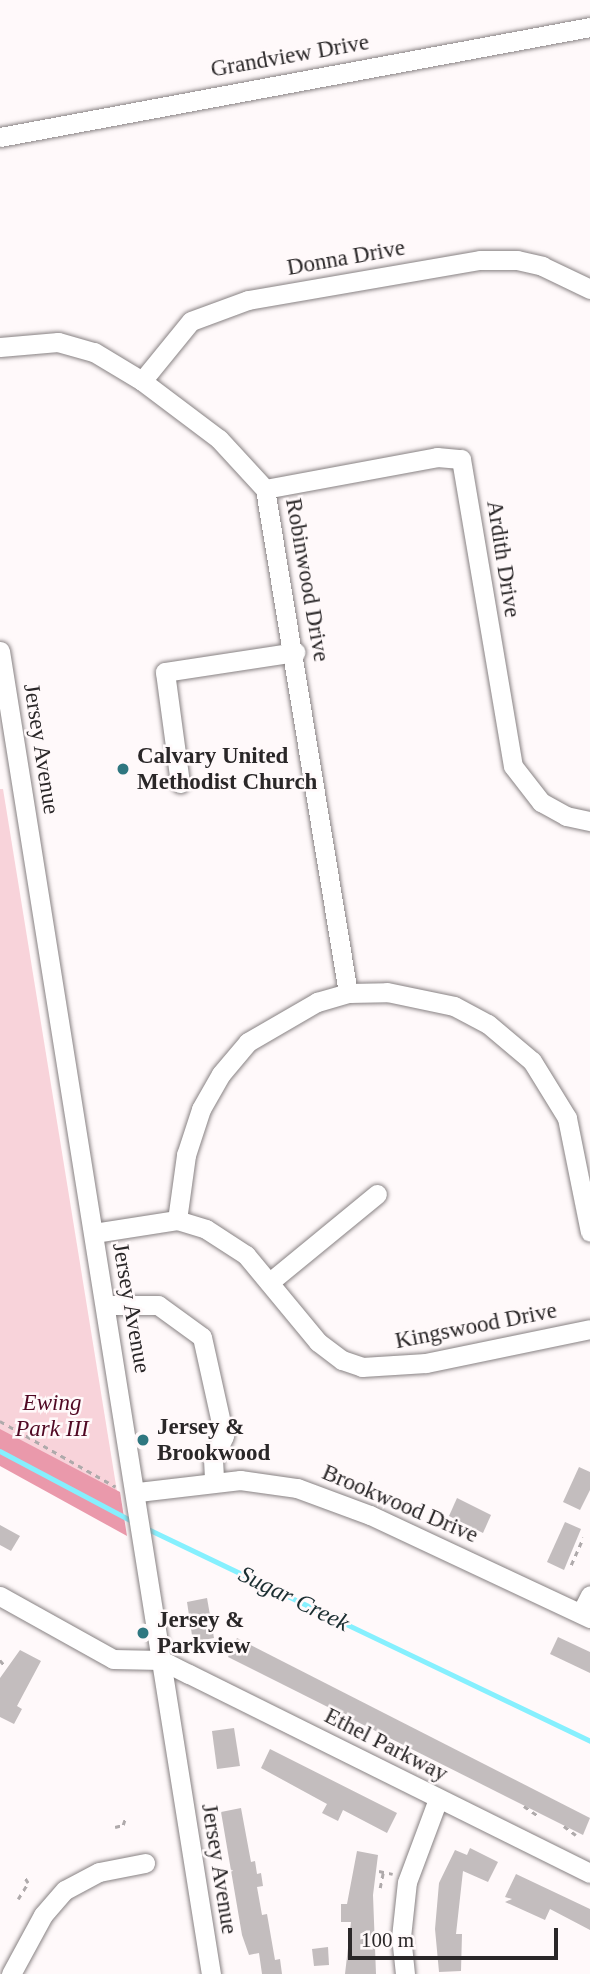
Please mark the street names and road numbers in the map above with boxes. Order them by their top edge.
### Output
street label: Grandview Drive [209,28,371,84]
street label: Donna Drive [285,234,407,282]
street label: Robinwood Drive [279,496,335,664]
street label: Ardith Drive [480,498,526,620]
street label: Jersey Avenue [17,681,65,817]
street label: Jersey Avenue [106,1240,156,1376]
street label: Kingswood Drive [393,1297,559,1355]
street label: Brookwood Drive [318,1459,482,1549]
street label: Ethel Parkway [320,1702,452,1788]
street label: Jersey Avenue [195,1801,243,1937]

